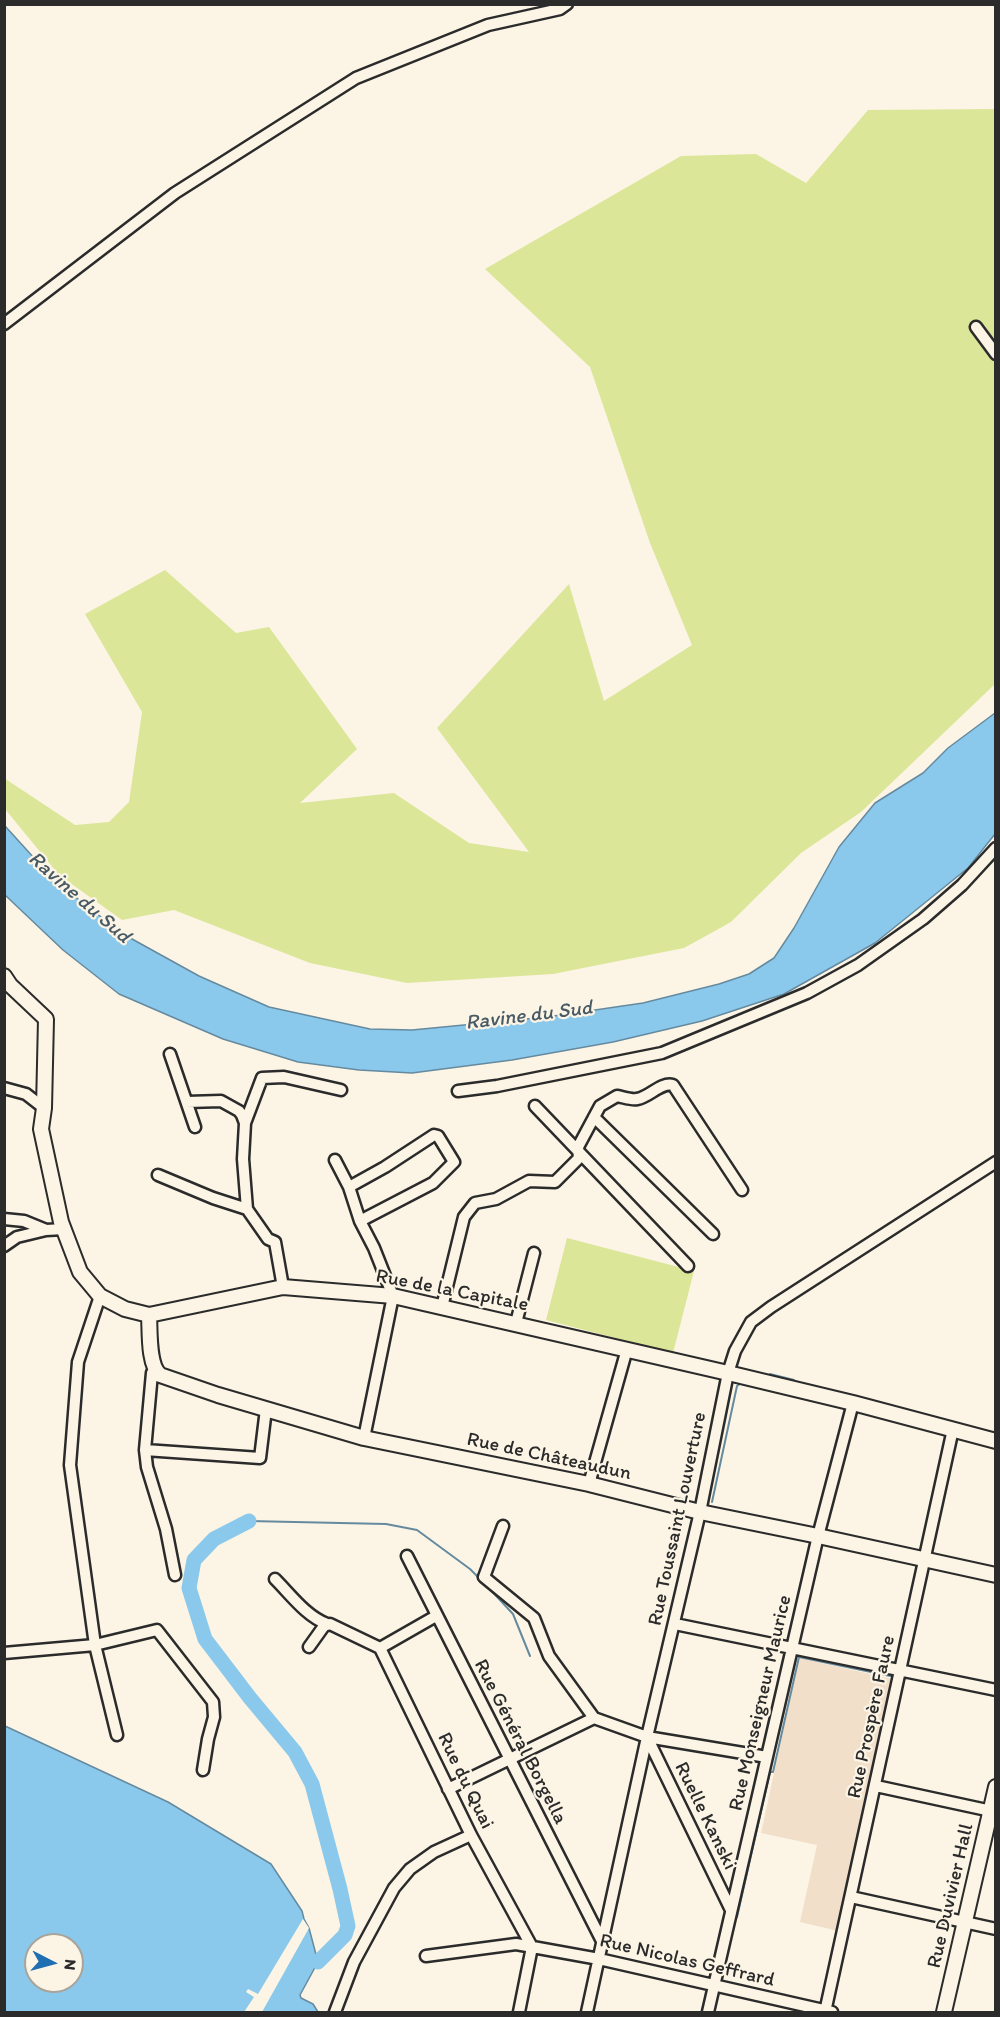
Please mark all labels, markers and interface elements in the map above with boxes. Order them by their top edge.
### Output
water label: Ravine du Sud [23,847,135,949]
water label: Ravine du Sud [464,996,594,1036]
street label: Rue de la Capitale [374,1264,530,1318]
street label: Rue Toussaint Louverture [644,1410,712,1628]
street label: Rue de Châteaudun [465,1428,633,1486]
street label: Rue Monseigneur Maurice [724,1593,798,1813]
street label: Rue Prospère Faure [843,1633,901,1801]
street label: Rue Général Borgella [468,1656,572,1828]
street label: Rue du Quai [431,1729,499,1833]
street label: Ruelle Kanski [669,1758,741,1874]
street label: Rue Duvivier Hall [923,1821,979,1971]
street label: Rue Nicolas Geffrard [597,1929,777,1993]
north arrow [24,1933,84,1993]
text: N [60,1958,80,1971]

